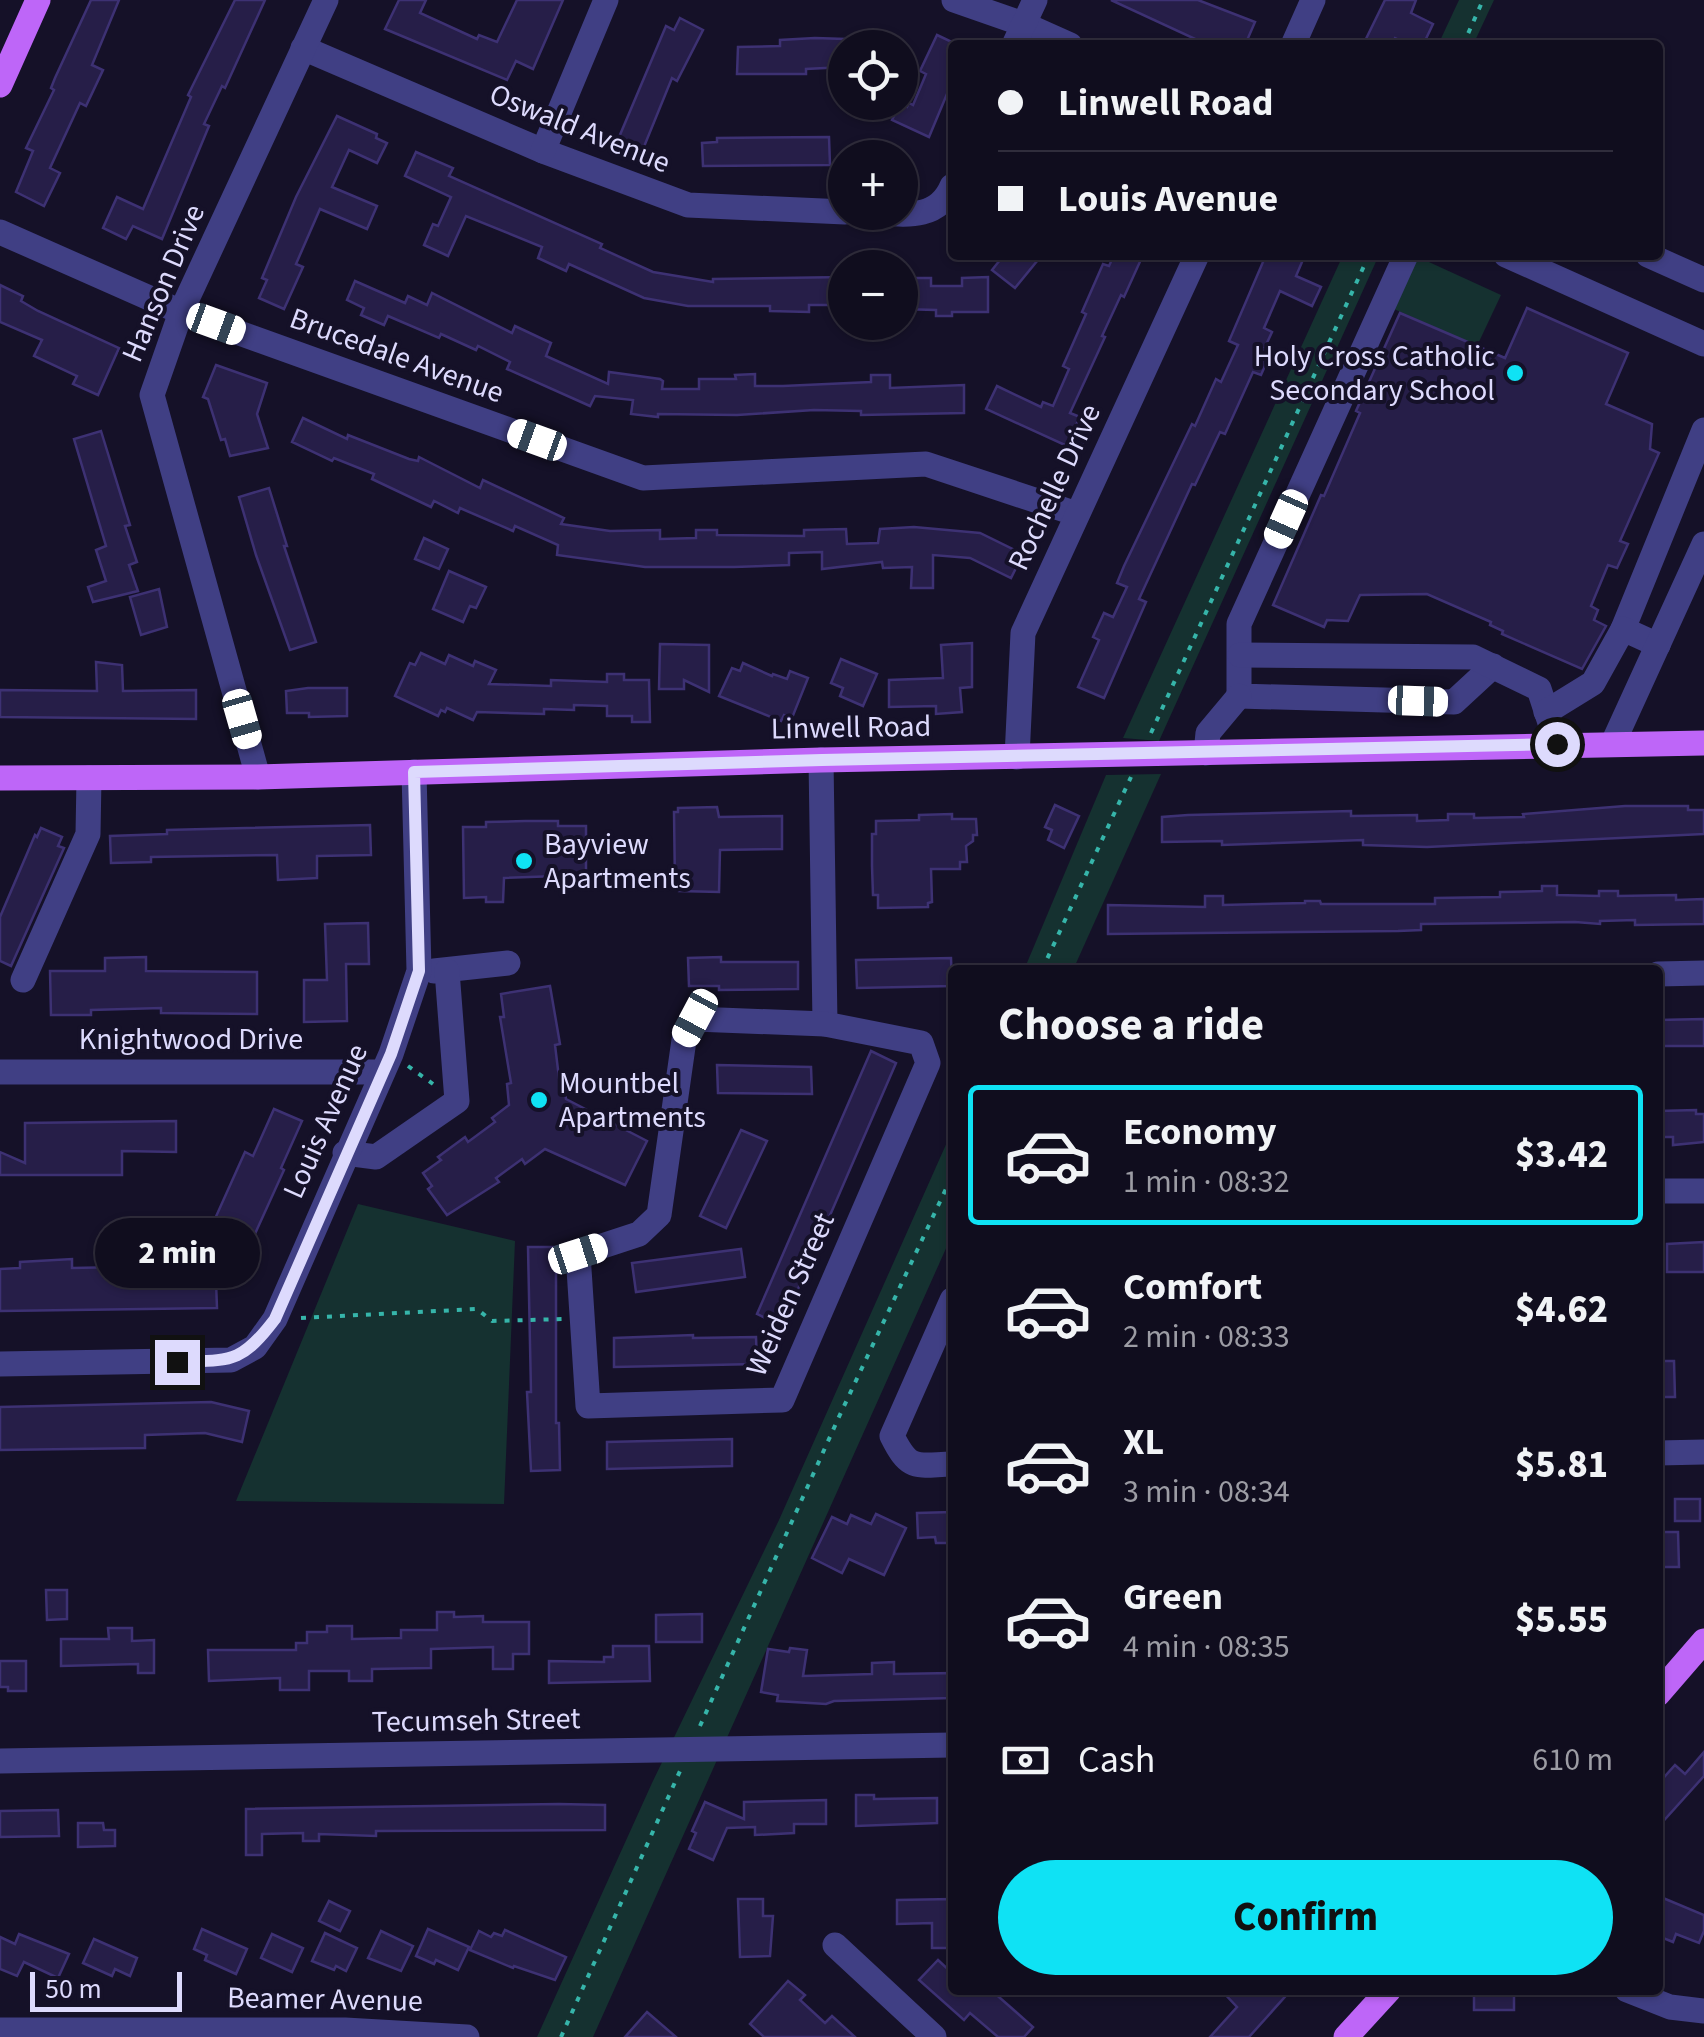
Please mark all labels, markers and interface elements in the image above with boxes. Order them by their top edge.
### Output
map controls [828,30,918,340]
button: locate [828,30,918,120]
street label: Oswald Avenue [483,73,677,184]
text: Linwell Road [1058,76,1274,130]
button: + [828,140,918,230]
text: Louis Avenue [1058,172,1278,226]
street label: Hanson Drive [111,198,216,369]
button: − [828,250,918,340]
street label: Brucedale Avenue [284,297,510,414]
car [183,300,249,348]
place label: Holy Cross Catholic Secondary School [1254,335,1495,412]
marker: Holy Cross Catholic Secondary School [1504,362,1526,384]
street label: Rochelle Drive [997,397,1112,577]
car [504,416,570,464]
car [1260,485,1312,553]
car [1387,685,1449,717]
car [219,686,265,752]
street label: Linwell Road [770,705,932,750]
route start [1535,722,1580,767]
place label: Bayview Apartments [544,823,691,900]
marker: Bayview Apartments [513,850,535,872]
car [668,984,722,1052]
text: Choose a ride [998,993,1264,1057]
street label: Knightwood Drive [79,1018,303,1061]
street label: Louis Avenue [272,1037,379,1205]
place label: Mountbel Apartments [559,1062,706,1139]
marker: Mountbel Apartments [528,1089,550,1111]
text: Economy [1123,1105,1276,1159]
icon: car [1003,1110,1093,1200]
text: $3.42 [1515,1128,1608,1182]
text: 1 min · 08:32 [1123,1159,1290,1205]
street label: Weiden Street [735,1206,846,1383]
callout: 2 min [94,1217,260,1287]
text: 2 min [138,1230,217,1276]
car [545,1230,611,1278]
text: Comfort [1123,1260,1262,1314]
icon: car [1003,1265,1093,1355]
text: $4.62 [1515,1283,1608,1337]
text: 2 min · 08:33 [1123,1314,1290,1360]
route end [155,1340,200,1385]
text: XL [1123,1415,1164,1469]
icon: car [1003,1420,1093,1510]
text: $5.81 [1515,1438,1608,1492]
text: 3 min · 08:34 [1123,1469,1290,1515]
text: Green [1123,1570,1223,1624]
icon: car [1003,1575,1093,1665]
text: $5.55 [1515,1593,1608,1647]
text: 4 min · 08:35 [1123,1624,1290,1670]
street label: Tecumseh Street [371,1697,581,1744]
icon: cash [998,1733,1053,1788]
text: Cash [1078,1733,1155,1787]
text: 610 m [1532,1737,1613,1783]
button: Confirm [998,1860,1613,1975]
scale bar [30,1967,182,2012]
text: 50 m [45,1969,102,2009]
street label: Beamer Avenue [227,1976,423,2023]

